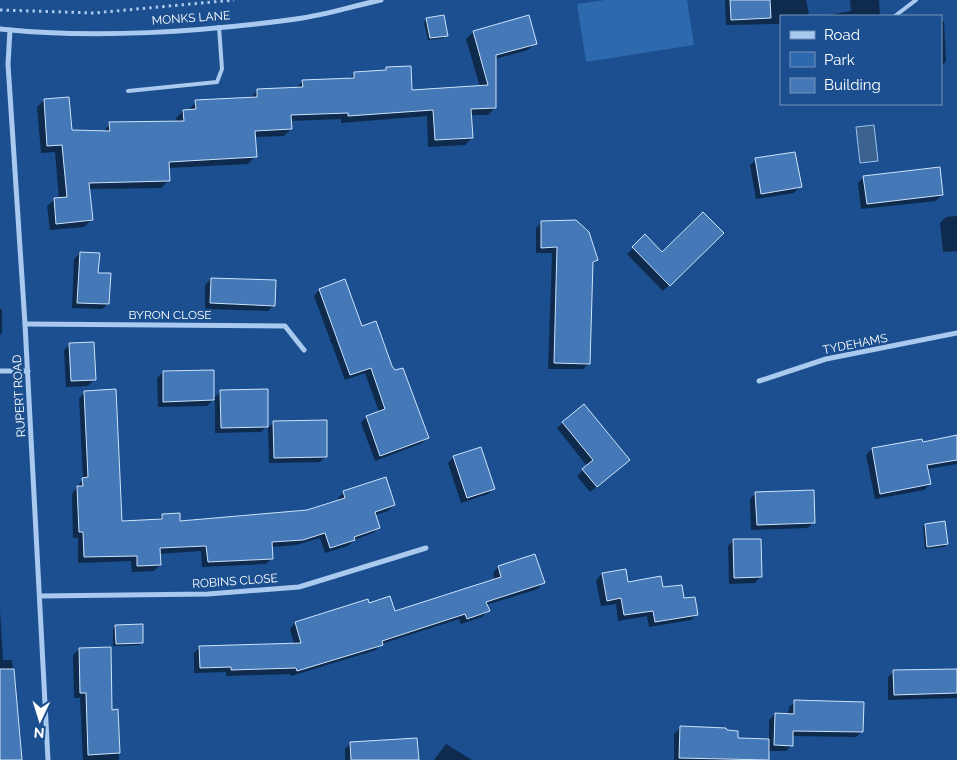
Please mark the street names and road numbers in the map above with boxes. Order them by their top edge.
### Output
street label: MONKS LANE [151,8,231,28]
street label: BYRON CLOSE [128,308,212,322]
street label: TYDEHAMS [821,331,889,357]
street label: RUPERT ROAD [10,354,28,438]
street label: ROBINS CLOSE [192,571,278,591]

